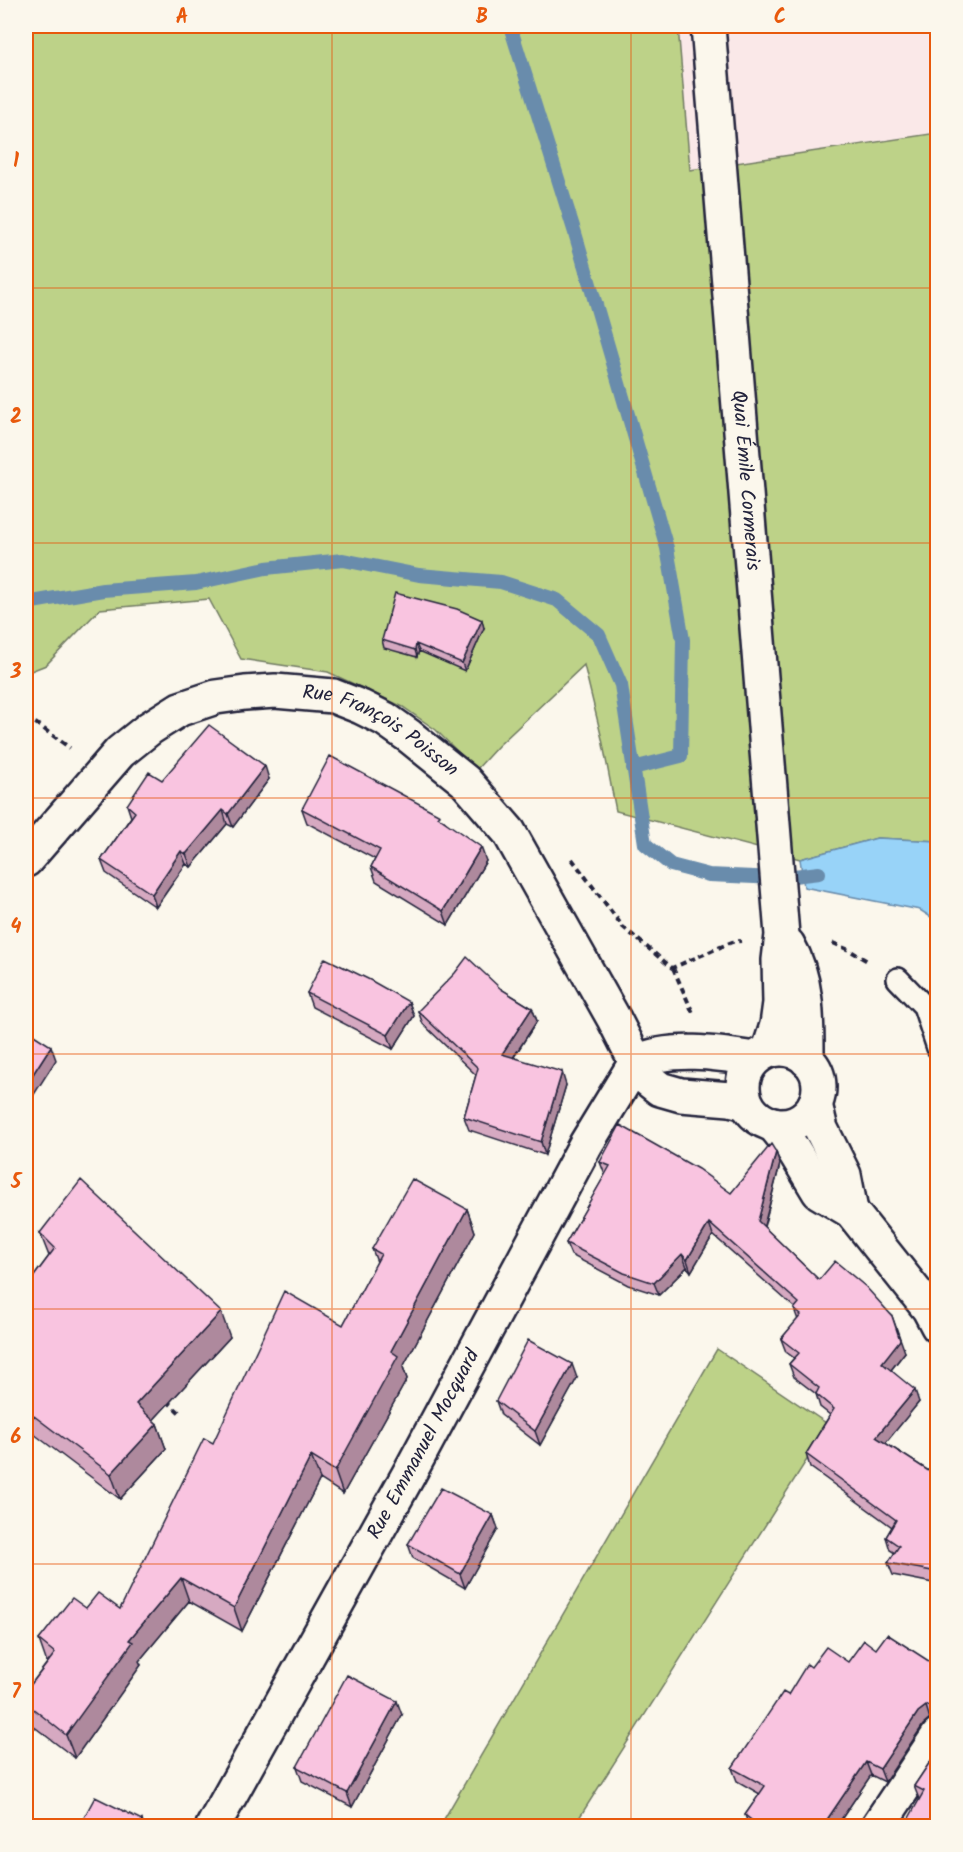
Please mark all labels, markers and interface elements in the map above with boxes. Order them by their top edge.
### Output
text: A [176,2,188,34]
text: B [476,2,488,34]
text: C [774,2,786,34]
text: 1 [13,146,19,178]
street label: Quai Émile Cormerais [722,389,768,572]
text: 2 [10,402,22,434]
text: 3 [10,657,22,689]
street label: Rue François Poisson [301,677,465,786]
text: 4 [11,912,22,944]
text: 5 [10,1167,23,1199]
street label: Rue Emmanuel Mocquard [359,1343,489,1546]
text: 6 [11,1422,22,1454]
text: 7 [11,1677,21,1709]

